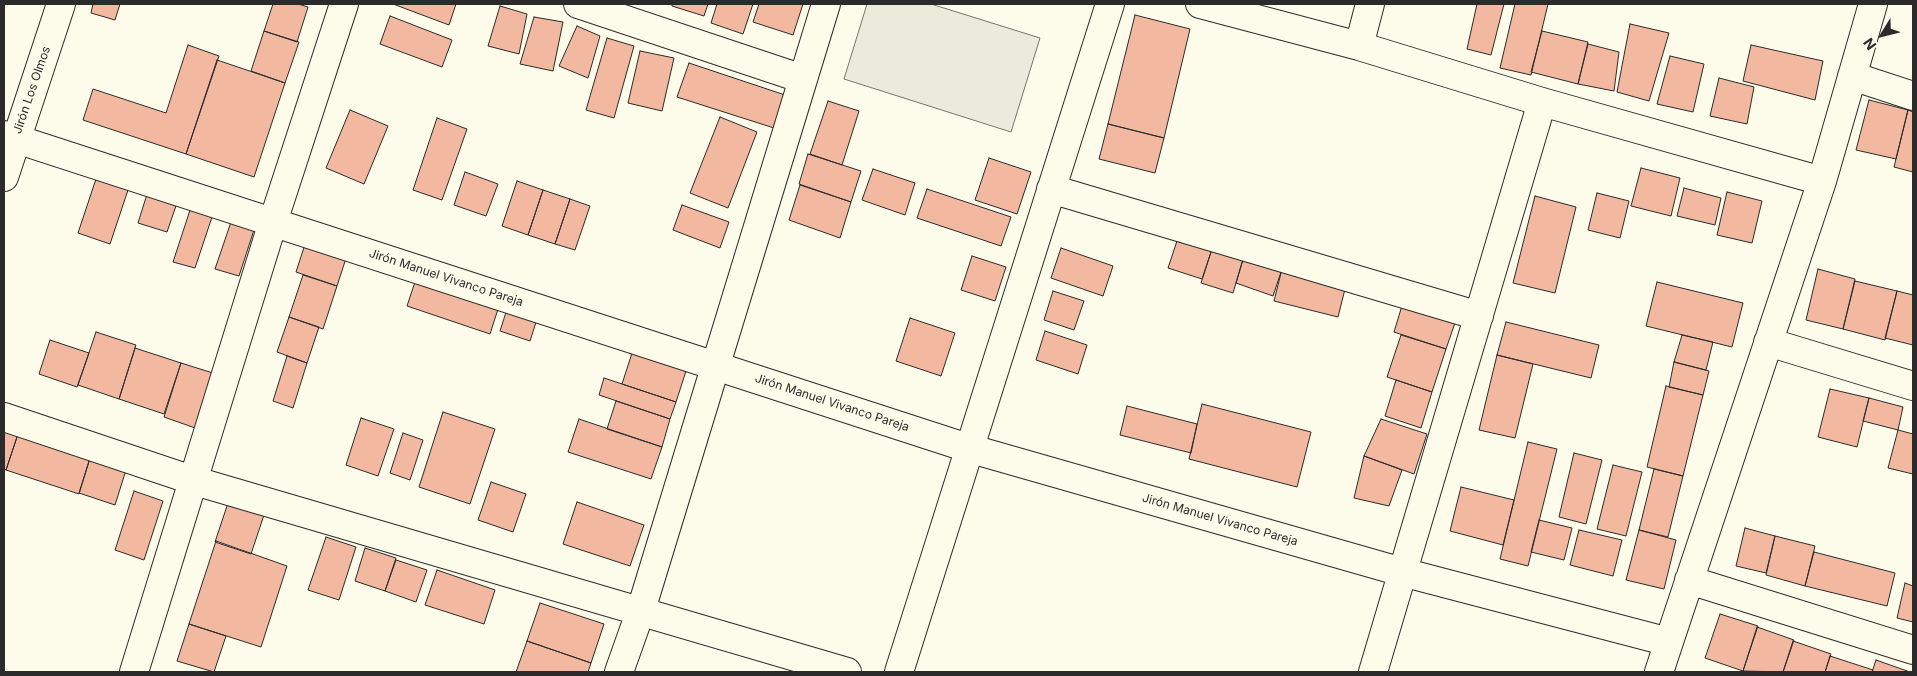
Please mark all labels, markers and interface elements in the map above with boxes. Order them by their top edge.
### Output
north arrow [1857,10,1907,60]
text: N [1859,35,1879,53]
street label: Jirón Los Olmos [10,44,54,136]
street label: Jirón Manuel Vivanco Pareja [367,246,525,310]
street label: Jirón Manuel Vivanco Pareja [753,371,911,435]
street label: Jirón Manuel Vivanco Pareja [1141,491,1299,549]

